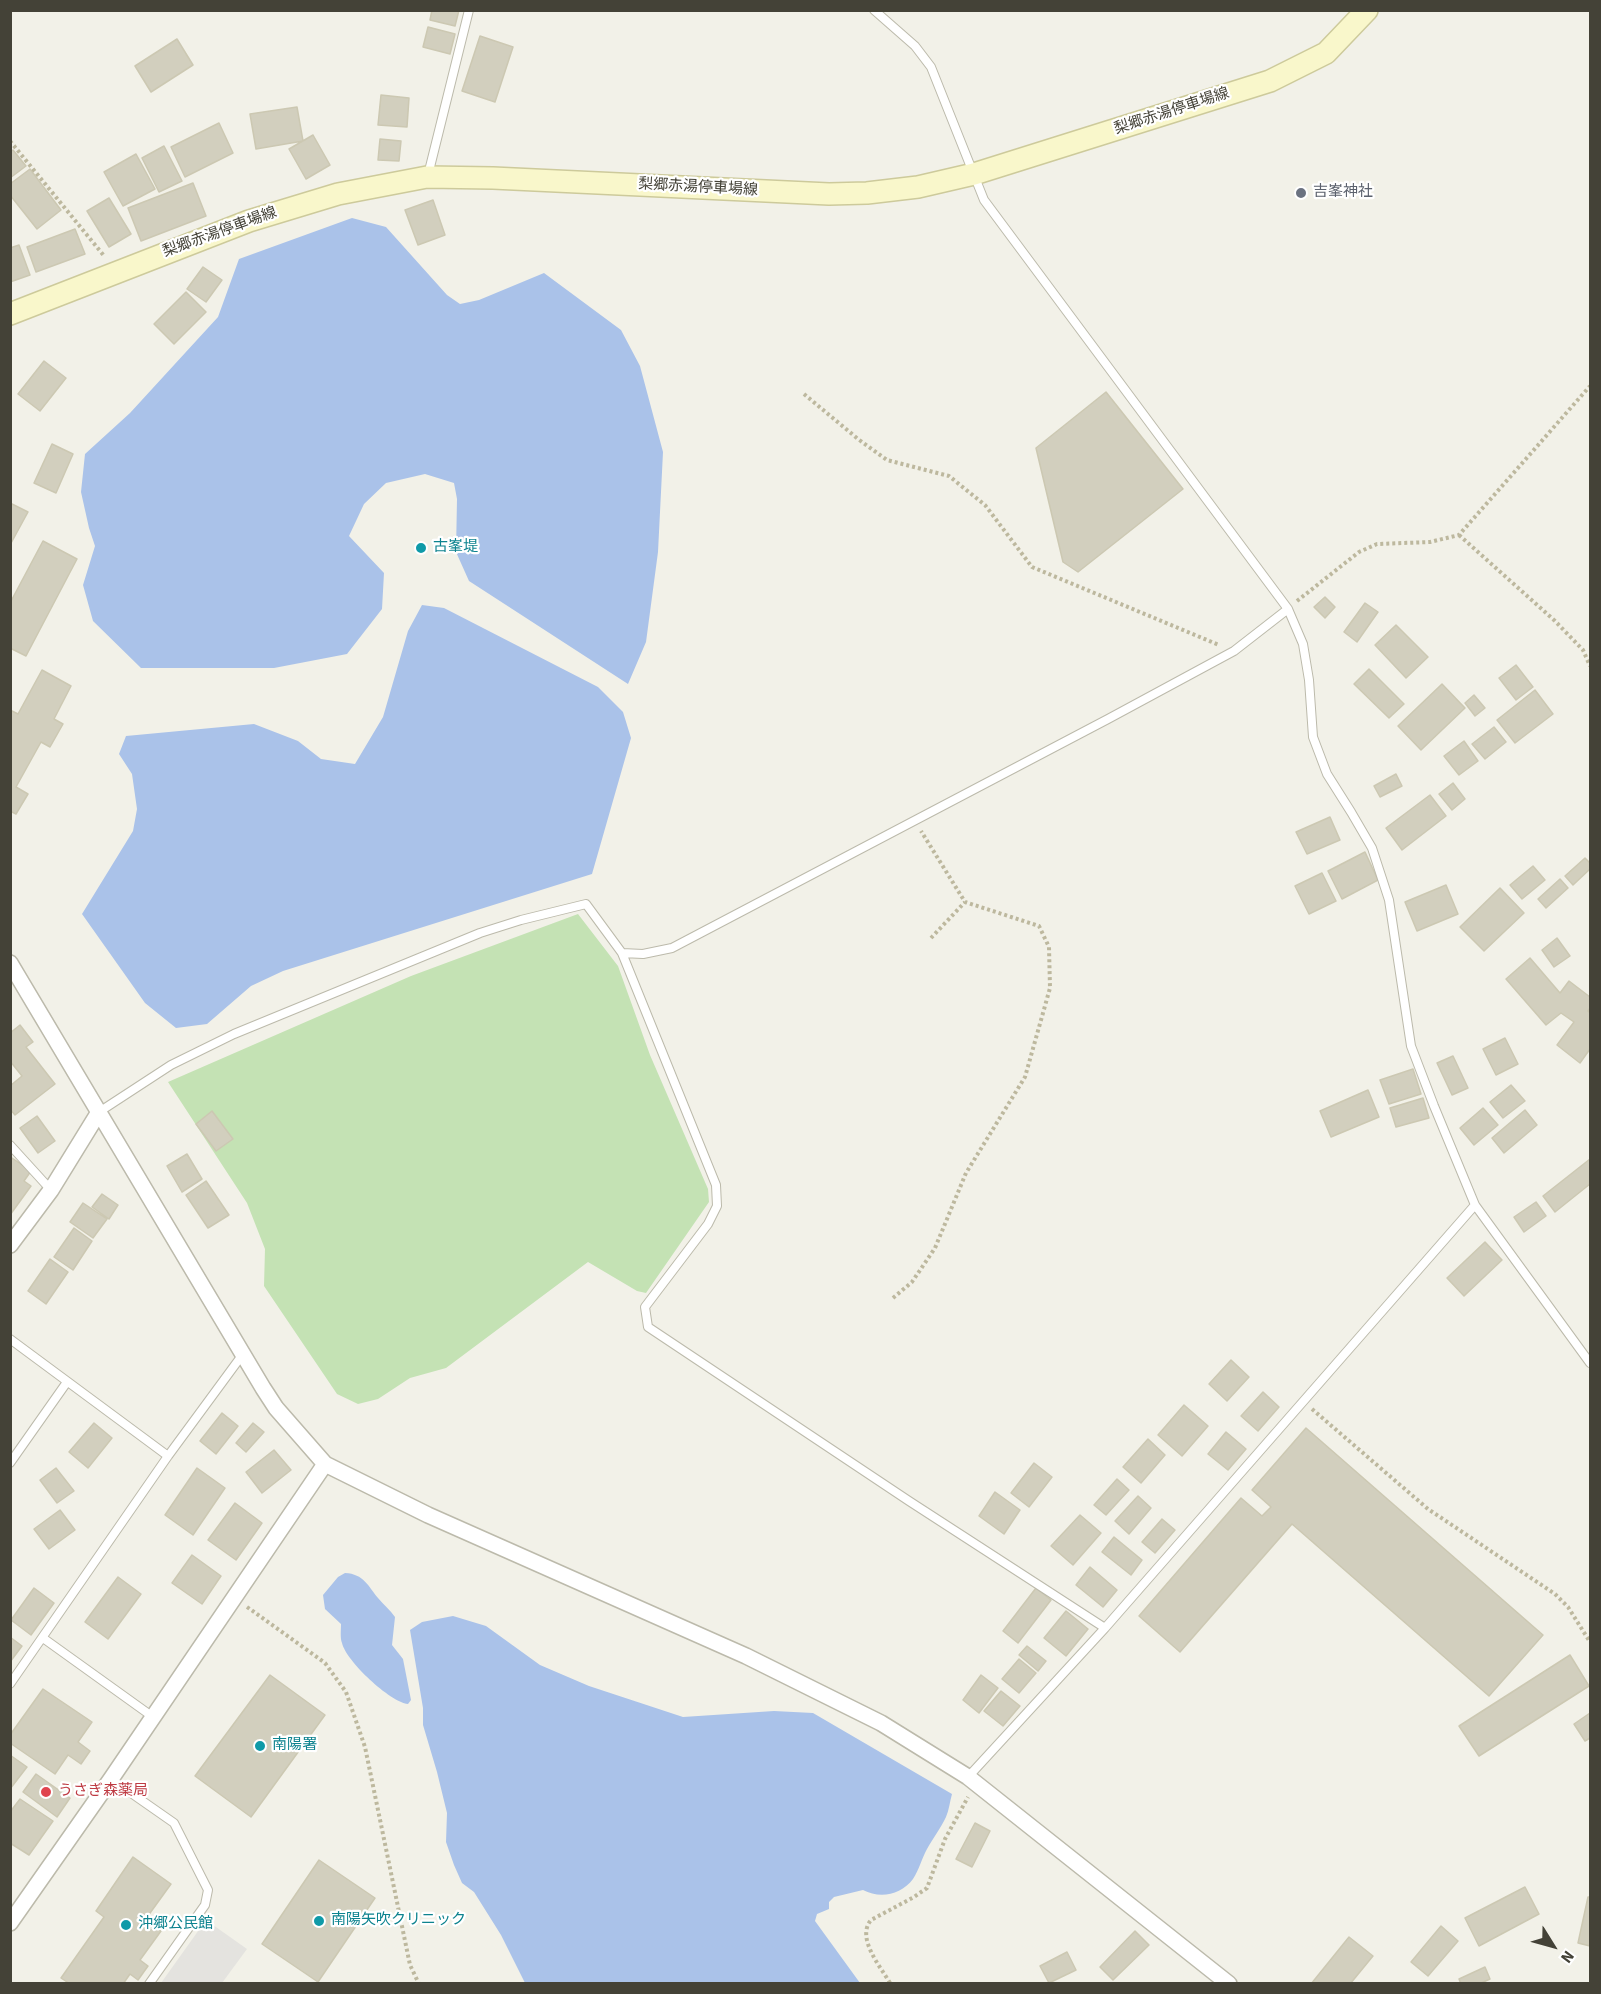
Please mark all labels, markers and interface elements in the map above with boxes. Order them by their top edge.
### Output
street label: 梨郷赤湯停車場線 [1112,85,1232,139]
street label: 梨郷赤湯停車場線 [638,176,758,200]
place label: 吉峯神社 [1313,184,1373,202]
marker: 吉峯神社 [1294,186,1308,200]
street label: 梨郷赤湯停車場線 [161,204,279,262]
place label: 古峯堤 [433,539,478,557]
marker: 古峯堤 [414,541,428,555]
place label: 南陽署 [272,1737,317,1755]
marker: 南陽署 [253,1739,267,1753]
place label: うさぎ森薬局 [58,1783,148,1801]
marker: うさぎ森薬局 [39,1785,53,1799]
place label: 南陽矢吹クリニック [331,1912,466,1930]
marker: 南陽矢吹クリニック [312,1914,326,1928]
place label: 沖郷公民館 [138,1916,213,1934]
north arrow [1523,1916,1583,1976]
marker: 沖郷公民館 [119,1918,133,1932]
text: N [1555,1946,1579,1968]

